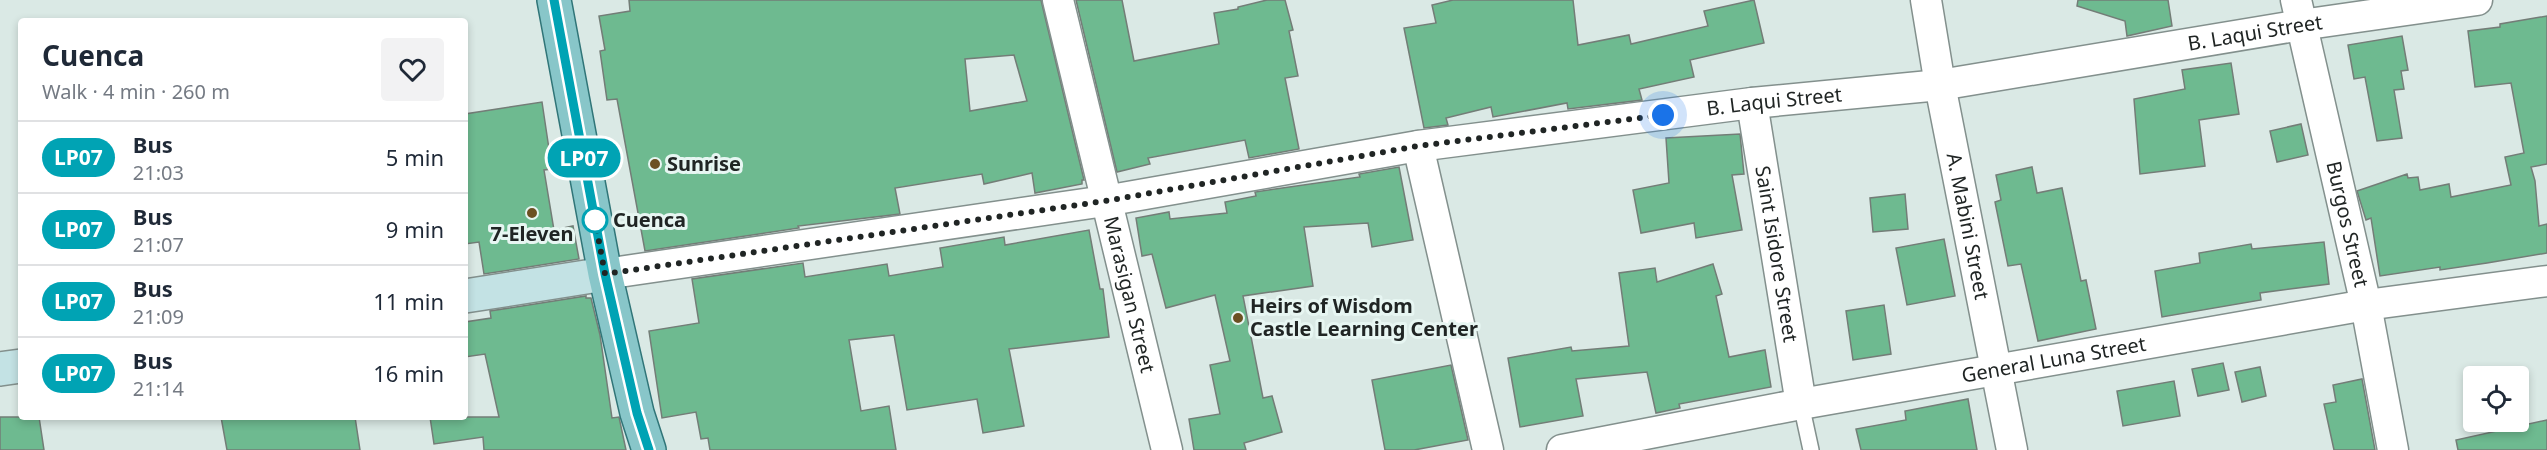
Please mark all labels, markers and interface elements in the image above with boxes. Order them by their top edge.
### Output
street label: B. Laqui Street [2186,8,2324,57]
text: Cuenca [42,36,144,74]
button: heart [381,38,444,101]
text: Walk · 4 min · 260 m [42,78,230,105]
street label: B. Laqui Street [1705,80,1843,122]
your location [1648,100,1678,130]
text: Bus [133,129,173,159]
line badge: LP07 [542,138,626,178]
text: 5 min [386,142,444,172]
text: LP07 [54,143,103,171]
text: LP07 [560,144,608,172]
place label: Sunrise [667,150,741,177]
street label: A. Mabini Street [1941,150,1996,302]
marker: Sunrise [648,157,662,171]
street label: Burgos Street [2320,158,2375,290]
text: 21:03 [133,159,184,186]
street label: Saint Isidore Street [1749,164,1805,344]
text: Bus [133,201,173,231]
marker: 7-Eleven [525,206,539,220]
place label: Cuenca [613,206,686,233]
marker: Cuenca [582,207,608,233]
street label: Marasigan Street [1098,213,1162,375]
text: 9 min [386,214,444,244]
text: LP07 [54,215,103,243]
place label: 7-Eleven [491,220,573,247]
text: 21:07 [133,231,184,258]
text: Bus [133,273,173,303]
text: 11 min [373,286,444,316]
text: LP07 [54,287,103,315]
place label: Heirs of Wisdom Castle Learning Center [1250,292,1478,342]
text: 21:09 [133,303,184,330]
marker: Heirs of Wisdom Castle Learning Center [1231,311,1245,325]
street label: General Luna Street [1959,330,2148,389]
text: Bus [133,345,173,375]
text: 16 min [373,358,444,388]
text: LP07 [54,359,103,387]
map controls [2463,366,2529,432]
button: locate [2463,366,2529,432]
text: 21:14 [133,375,184,402]

